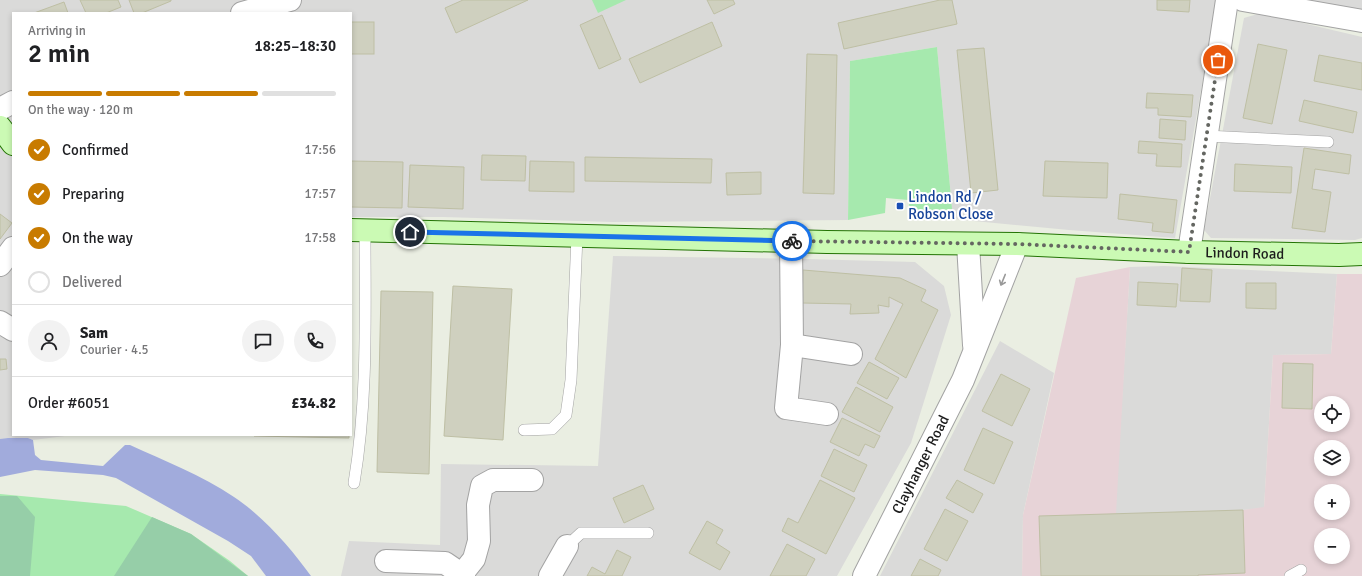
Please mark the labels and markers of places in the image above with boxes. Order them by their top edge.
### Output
pin [1201,43,1235,77]
place label: Lindon Rd / Robson Close [908,188,994,223]
marker: Lindon Rd / Robson Close [895,201,905,211]
pin [393,215,427,249]

